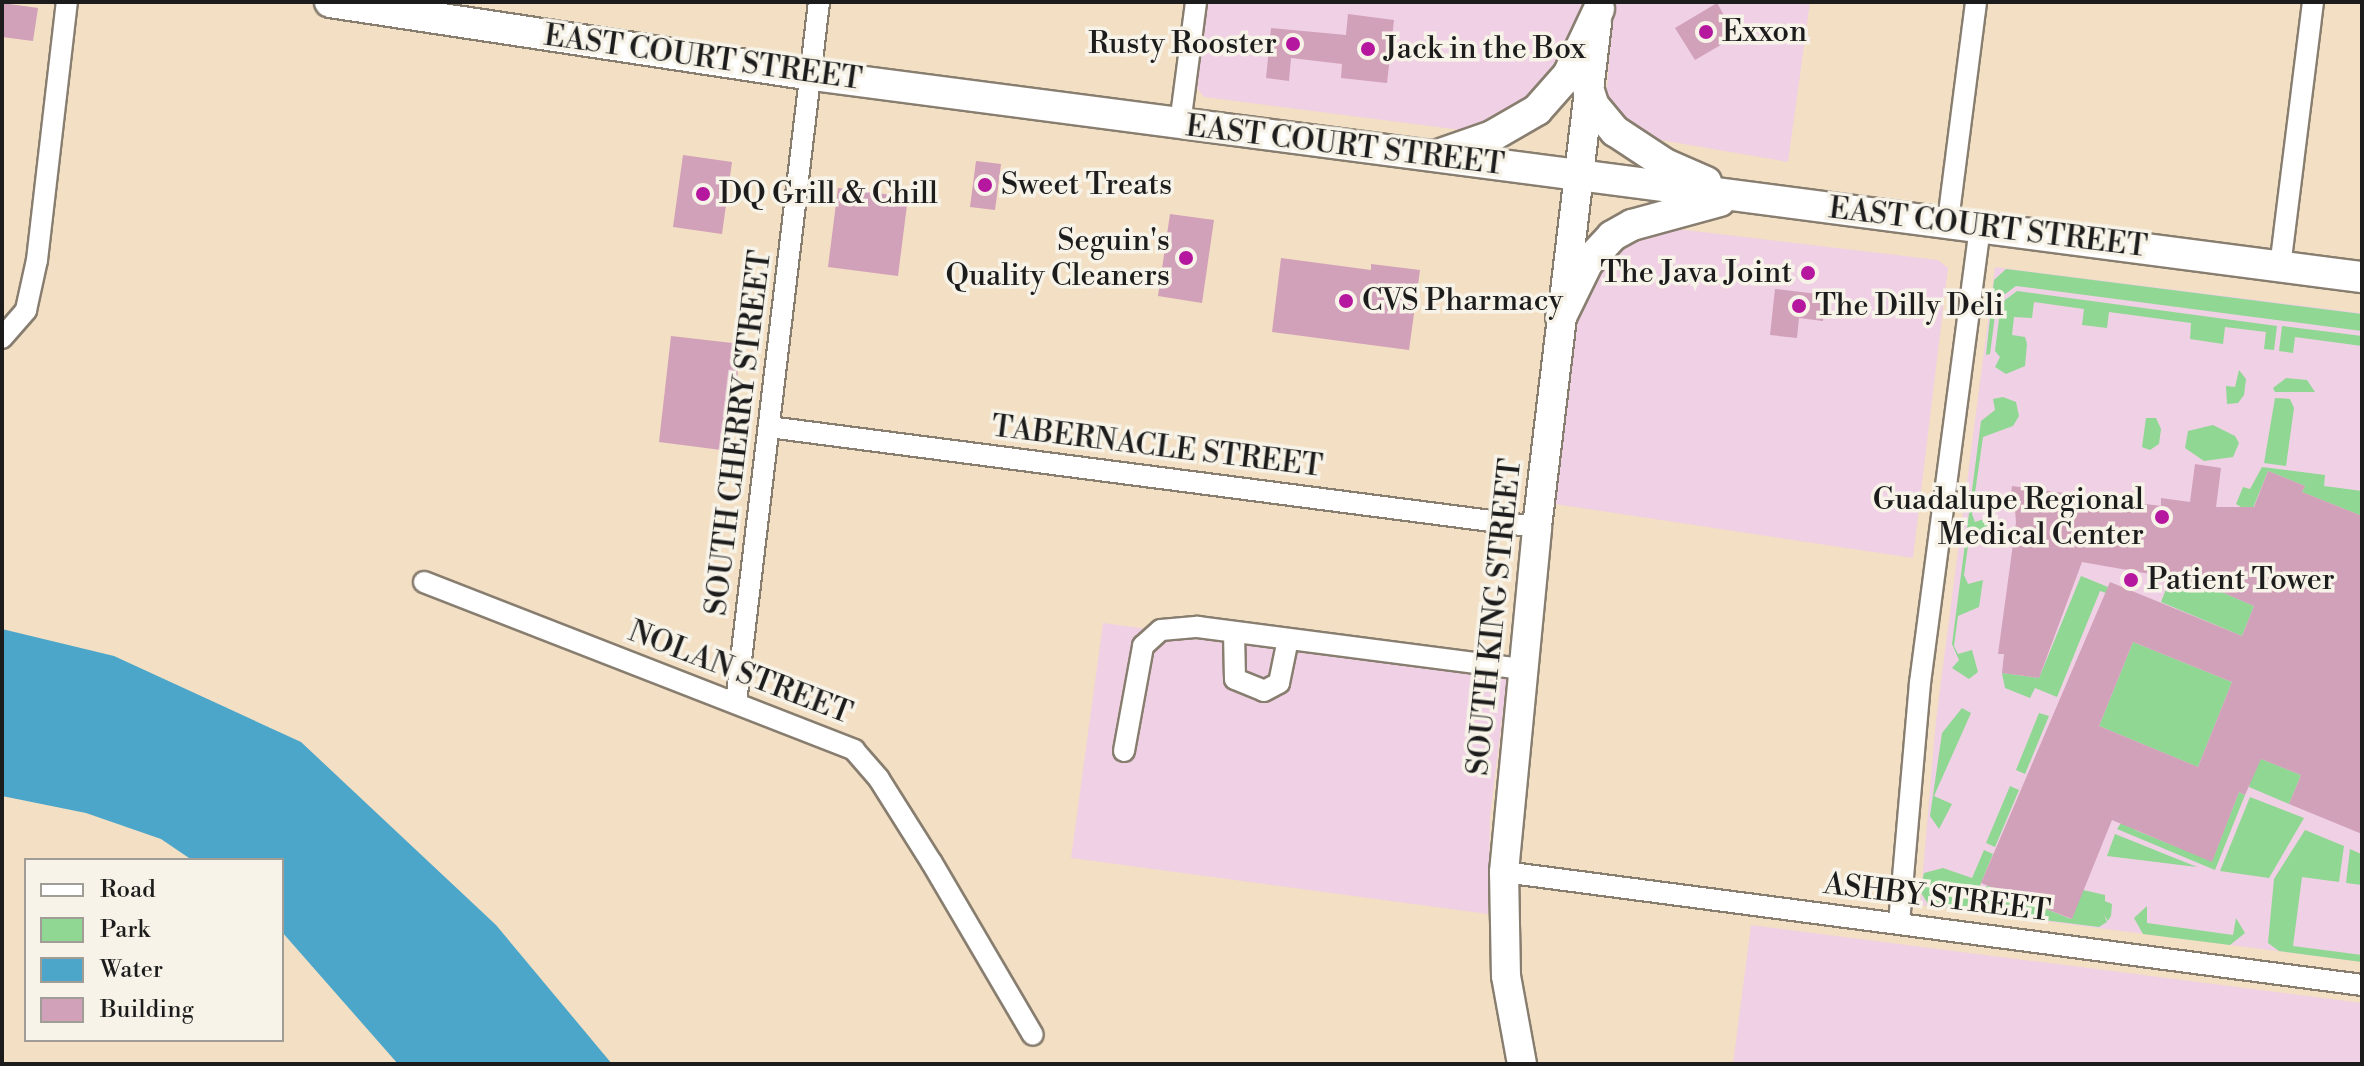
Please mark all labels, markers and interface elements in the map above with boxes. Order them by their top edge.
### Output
place label: Exxon [1722,14,1807,50]
street label: EAST COURT STREET [542,18,864,98]
marker: Exxon [1697,23,1715,41]
place label: Rusty Rooster [1088,26,1277,62]
place label: Jack in the Box [1384,31,1586,67]
marker: Rusty Rooster [1284,35,1302,53]
marker: Jack in the Box [1359,40,1377,58]
street label: EAST COURT STREET [1184,109,1506,183]
place label: Sweet Treats [1001,167,1172,203]
place label: DQ Grill & Chill [719,176,938,212]
marker: Sweet Treats [976,176,994,194]
marker: DQ Grill & Chill [694,185,712,203]
street label: EAST COURT STREET [1827,191,2149,265]
place label: Seguin's Quality Cleaners [946,223,1170,294]
street label: SOUTH CHERRY STREET [699,248,779,618]
marker: Seguin's Quality Cleaners [1177,249,1195,267]
place label: The Java Joint [1600,255,1792,291]
marker: The Java Joint [1799,264,1817,282]
place label: CVS Pharmacy [1362,283,1563,319]
place label: The Dilly Deli [1815,288,2004,324]
marker: CVS Pharmacy [1337,292,1355,310]
marker: The Dilly Deli [1790,297,1808,315]
street label: TABERNACLE STREET [989,409,1325,485]
street label: SOUTH KING STREET [1460,457,1530,777]
place label: Guadalupe Regional Medical Center [1873,482,2144,552]
marker: Guadalupe Regional Medical Center [2151,506,2173,528]
place label: Patient Tower [2147,562,2335,598]
marker: Patient Tower [2122,571,2140,589]
street label: NOLAN STREET [623,614,857,732]
legend [24,858,284,1042]
street label: ASHBY STREET [1822,866,2052,930]
text: Road [100,875,156,905]
text: Park [100,915,150,945]
text: Water [100,955,163,985]
text: Building [100,995,194,1025]

